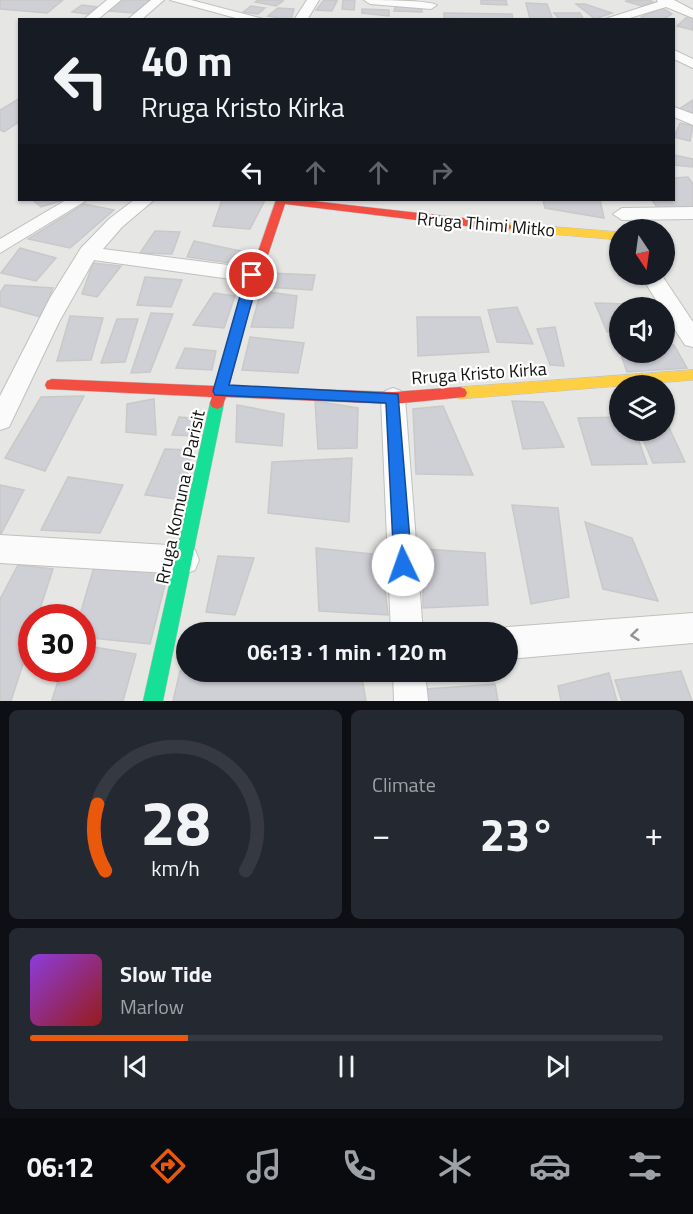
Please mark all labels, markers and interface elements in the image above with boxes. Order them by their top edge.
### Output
text: 40 m [141,28,233,92]
icon: left [42,42,120,120]
text: Rruga Kristo Kirka [141,86,344,127]
icon: left [236,156,269,189]
icon: ahead [299,156,332,189]
icon: ahead [362,156,395,189]
icon: right [425,156,458,189]
street label: Rruga Thimi Mitko [416,205,556,243]
north arrow [609,219,675,285]
map controls [609,219,675,441]
pin [226,249,277,300]
icon: arrive [235,258,268,291]
button: sound [609,297,675,363]
street label: Rruga Kristo Kirka [410,355,548,391]
button: layers [609,375,675,441]
street label: Rruga Komuna e Parisit [148,407,212,587]
position arrow [371,533,435,597]
speed limit sign: 30 [18,604,96,682]
one-way arrow [630,628,639,641]
text: 06:13 · 1 min · 120 m [247,635,447,669]
text: Climate [372,769,436,800]
text: 28 [141,774,210,869]
text: 23° [480,800,555,868]
text: − [372,809,390,859]
text: + [645,809,663,859]
text: km/h [151,853,200,885]
text: Slow Tide [120,957,212,991]
text: Marlow [120,991,184,1022]
icon: previous [119,1050,152,1083]
icon: pause [330,1050,363,1083]
icon: next [541,1050,574,1083]
icon: directions [147,1145,189,1187]
icon: music [243,1145,285,1187]
icon: phone [338,1145,380,1187]
icon: climate [434,1145,476,1187]
icon: car [529,1145,571,1187]
icon: filters [624,1145,666,1187]
text: 06:12 [27,1146,94,1187]

